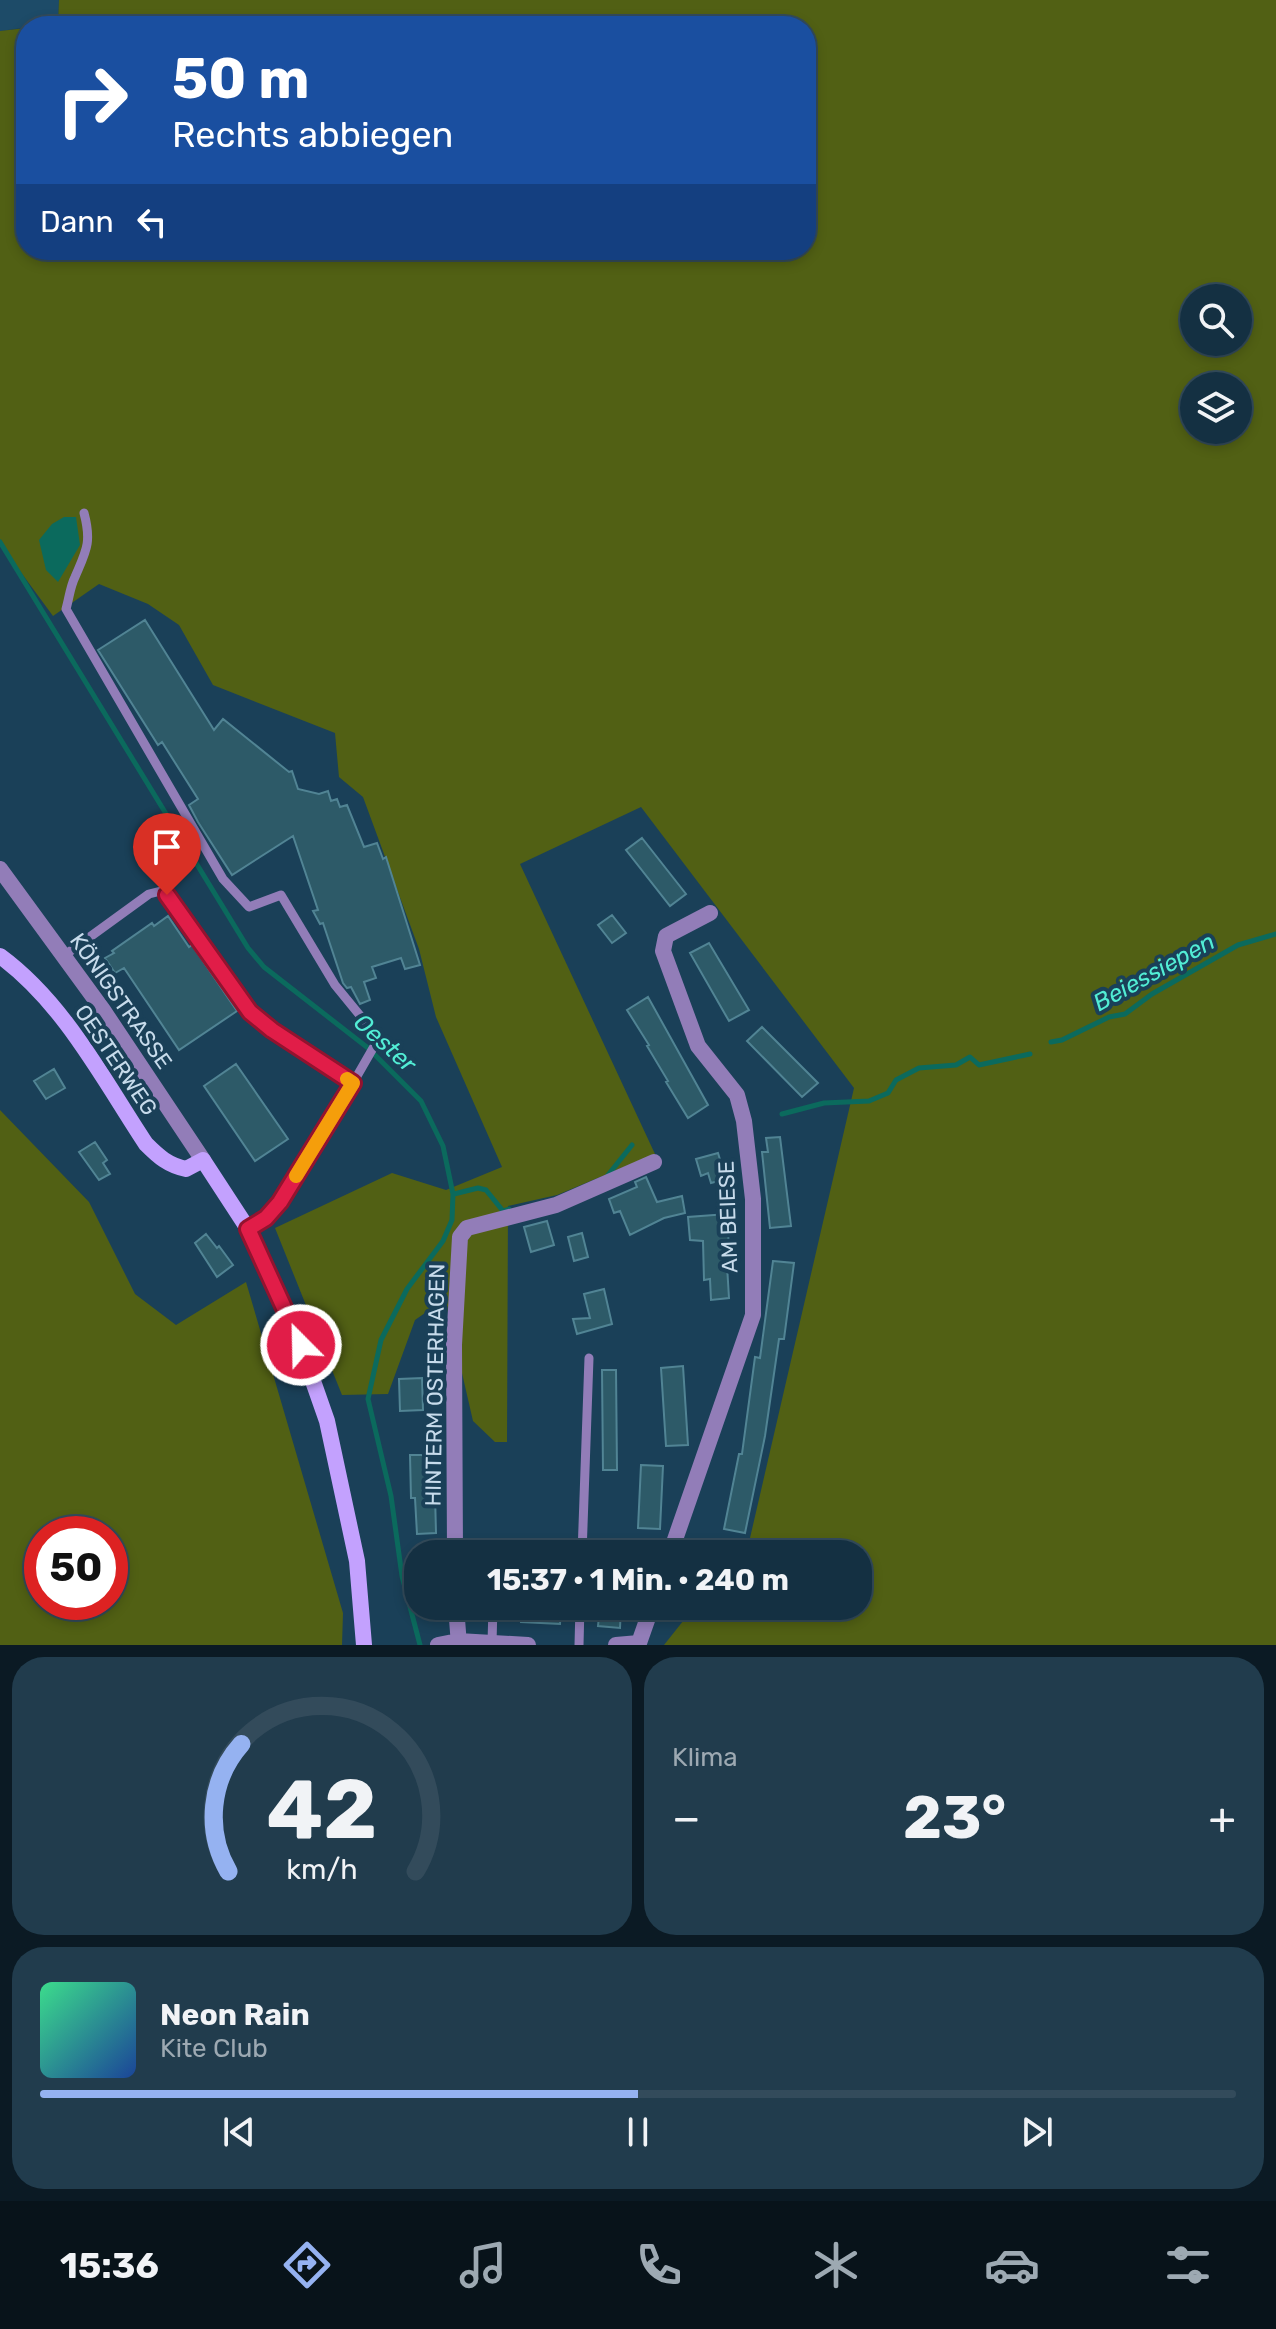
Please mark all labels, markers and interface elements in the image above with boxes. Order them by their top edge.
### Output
text: 50 m [172,46,309,112]
icon: right [40,48,144,152]
text: Rechts abbiegen [172,113,453,156]
icon: left [130,200,174,244]
text: Dann [40,204,114,240]
map controls [1180,284,1252,444]
button: search [1180,284,1252,356]
button: layers [1180,372,1252,444]
pin [133,813,201,895]
icon: arrive [145,825,189,869]
water label: Beiessiepen [1088,927,1220,1017]
street label: KÖNIGSTRASSE [64,928,178,1074]
street label: OESTERWEG [69,999,163,1121]
water label: Oester [348,1008,422,1079]
street label: AM BEIESE [713,1161,743,1273]
street label: HINTERM OSTERHAGEN [419,1263,451,1507]
position arrow [259,1303,343,1387]
speed limit sign: 50 [24,1516,128,1620]
text: 15:37 · 1 Min. · 240 m [487,1562,789,1598]
text: Klima [672,1742,738,1773]
text: 42 [267,1760,377,1859]
text: 23° [903,1782,1006,1853]
text: − [672,1792,701,1844]
text: + [1209,1792,1236,1844]
text: km/h [286,1852,358,1886]
text: Neon Rain [160,1997,310,2033]
text: Kite Club [160,2033,268,2064]
icon: previous [217,2110,261,2154]
icon: pause [616,2110,660,2154]
icon: next [1015,2110,1059,2154]
icon: directions [279,2237,335,2293]
icon: music [455,2237,511,2293]
icon: phone [631,2237,687,2293]
icon: climate [808,2237,864,2293]
icon: car [984,2237,1040,2293]
icon: filters [1160,2237,1216,2293]
text: 15:36 [60,2244,159,2287]

